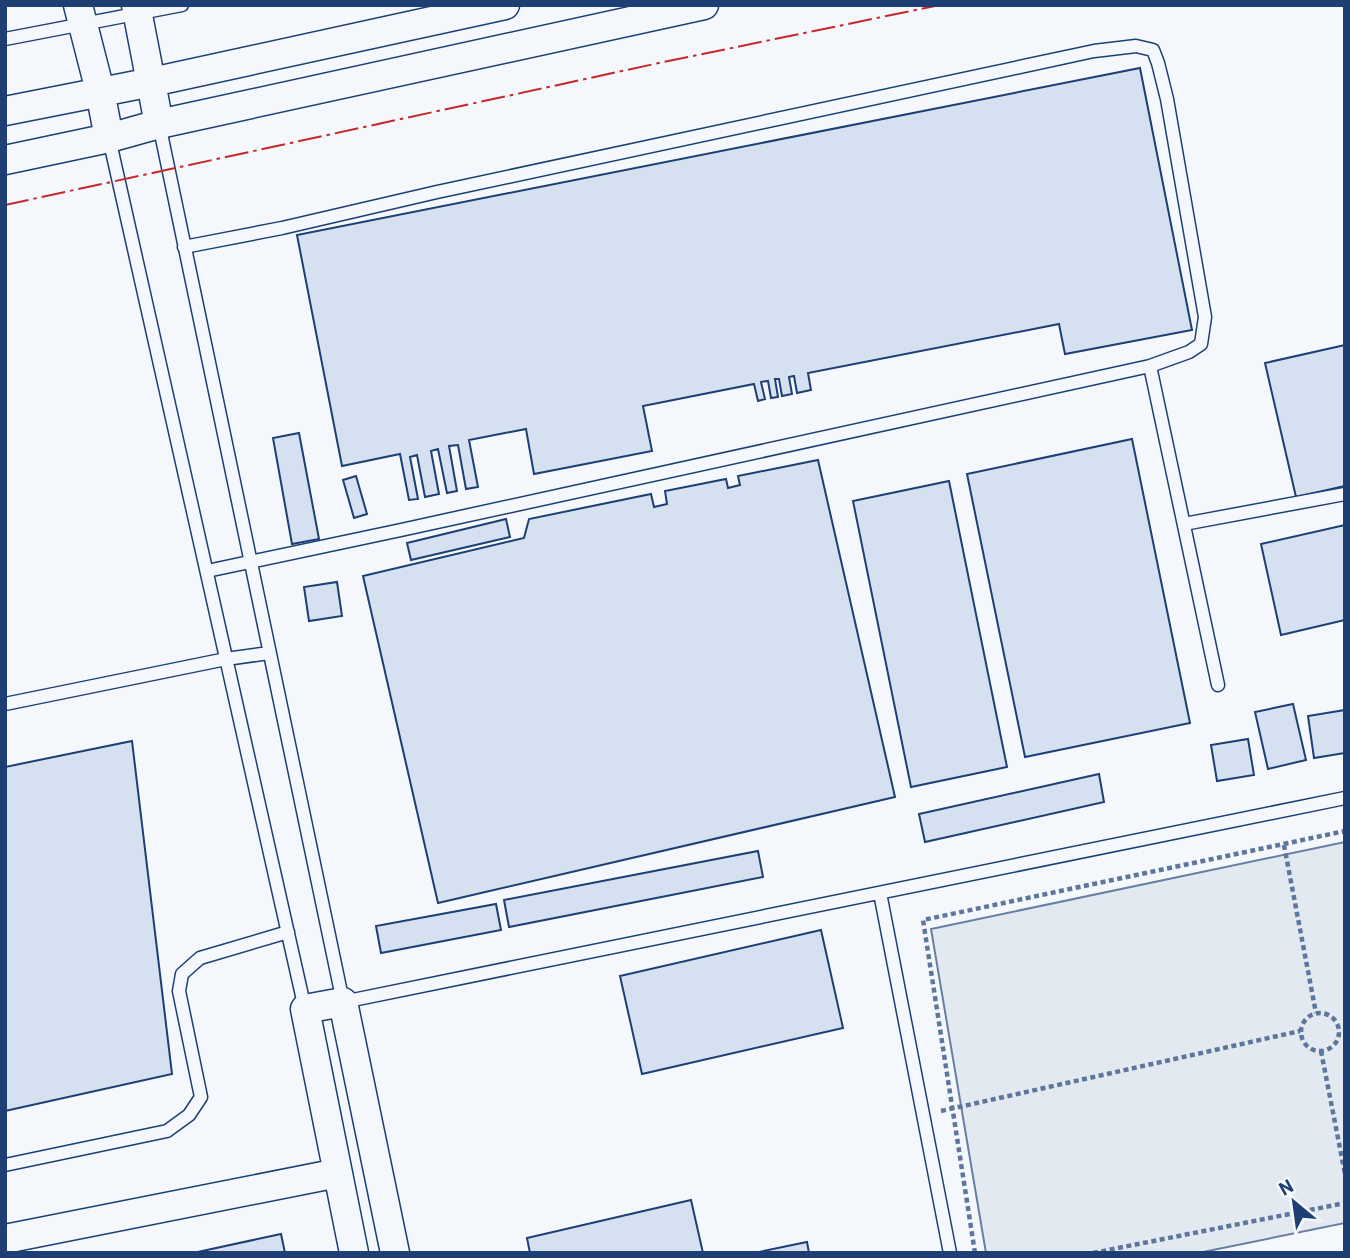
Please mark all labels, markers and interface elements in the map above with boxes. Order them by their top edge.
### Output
north arrow [1259,1167,1329,1237]
text: N [1274,1174,1297,1200]

